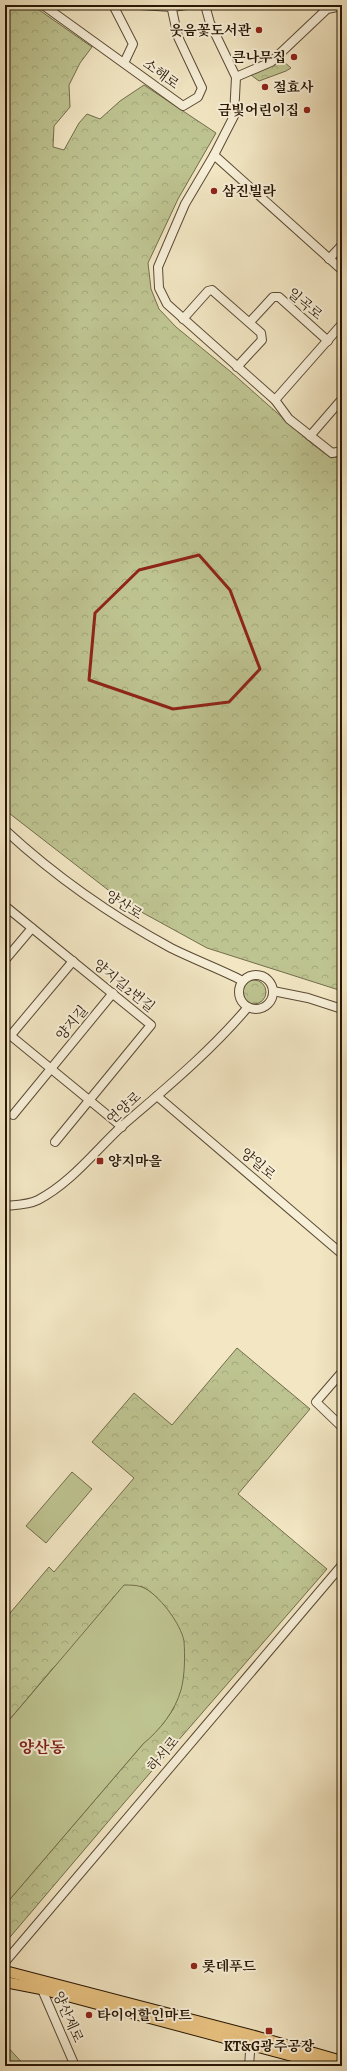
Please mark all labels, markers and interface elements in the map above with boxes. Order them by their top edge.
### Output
place label: 웃음꽃도서관 [170,21,251,40]
marker: 웃음꽃도서관 [254,25,264,35]
place label: 큰나무집 [232,48,286,67]
marker: 큰나무집 [289,52,299,62]
street label: 소해로 [139,54,183,94]
place label: 절효사 [273,78,314,97]
marker: 절효사 [260,82,270,92]
place label: 금빛어린이집 [218,101,299,120]
marker: 금빛어린이집 [302,105,312,115]
place label: 삼진빌라 [222,182,277,201]
marker: 삼진빌라 [209,186,219,196]
street label: 일곡로 [283,284,327,325]
street label: 양산로 [102,886,147,924]
street label: 양지길2번길 [89,955,159,1017]
street label: 양지길 [52,1001,92,1045]
street label: 연양로 [103,1087,146,1129]
street label: 양일로 [236,1144,280,1185]
place label: 양지마을 [108,1152,163,1171]
marker: 양지마을 [95,1156,105,1166]
street label: 하서로 [143,1732,184,1776]
district label: 양산동 [19,1737,66,1759]
place label: 롯데푸드 [202,1957,257,1976]
marker: 롯데푸드 [189,1961,199,1971]
street label: 양산제로 [48,1988,88,2046]
place label: 타이어할인마트 [97,2006,192,2025]
marker: 타이어할인마트 [84,2010,94,2020]
marker: KT&G광주공장 [264,2026,274,2036]
place label: KT&G광주공장 [224,2037,315,2056]

